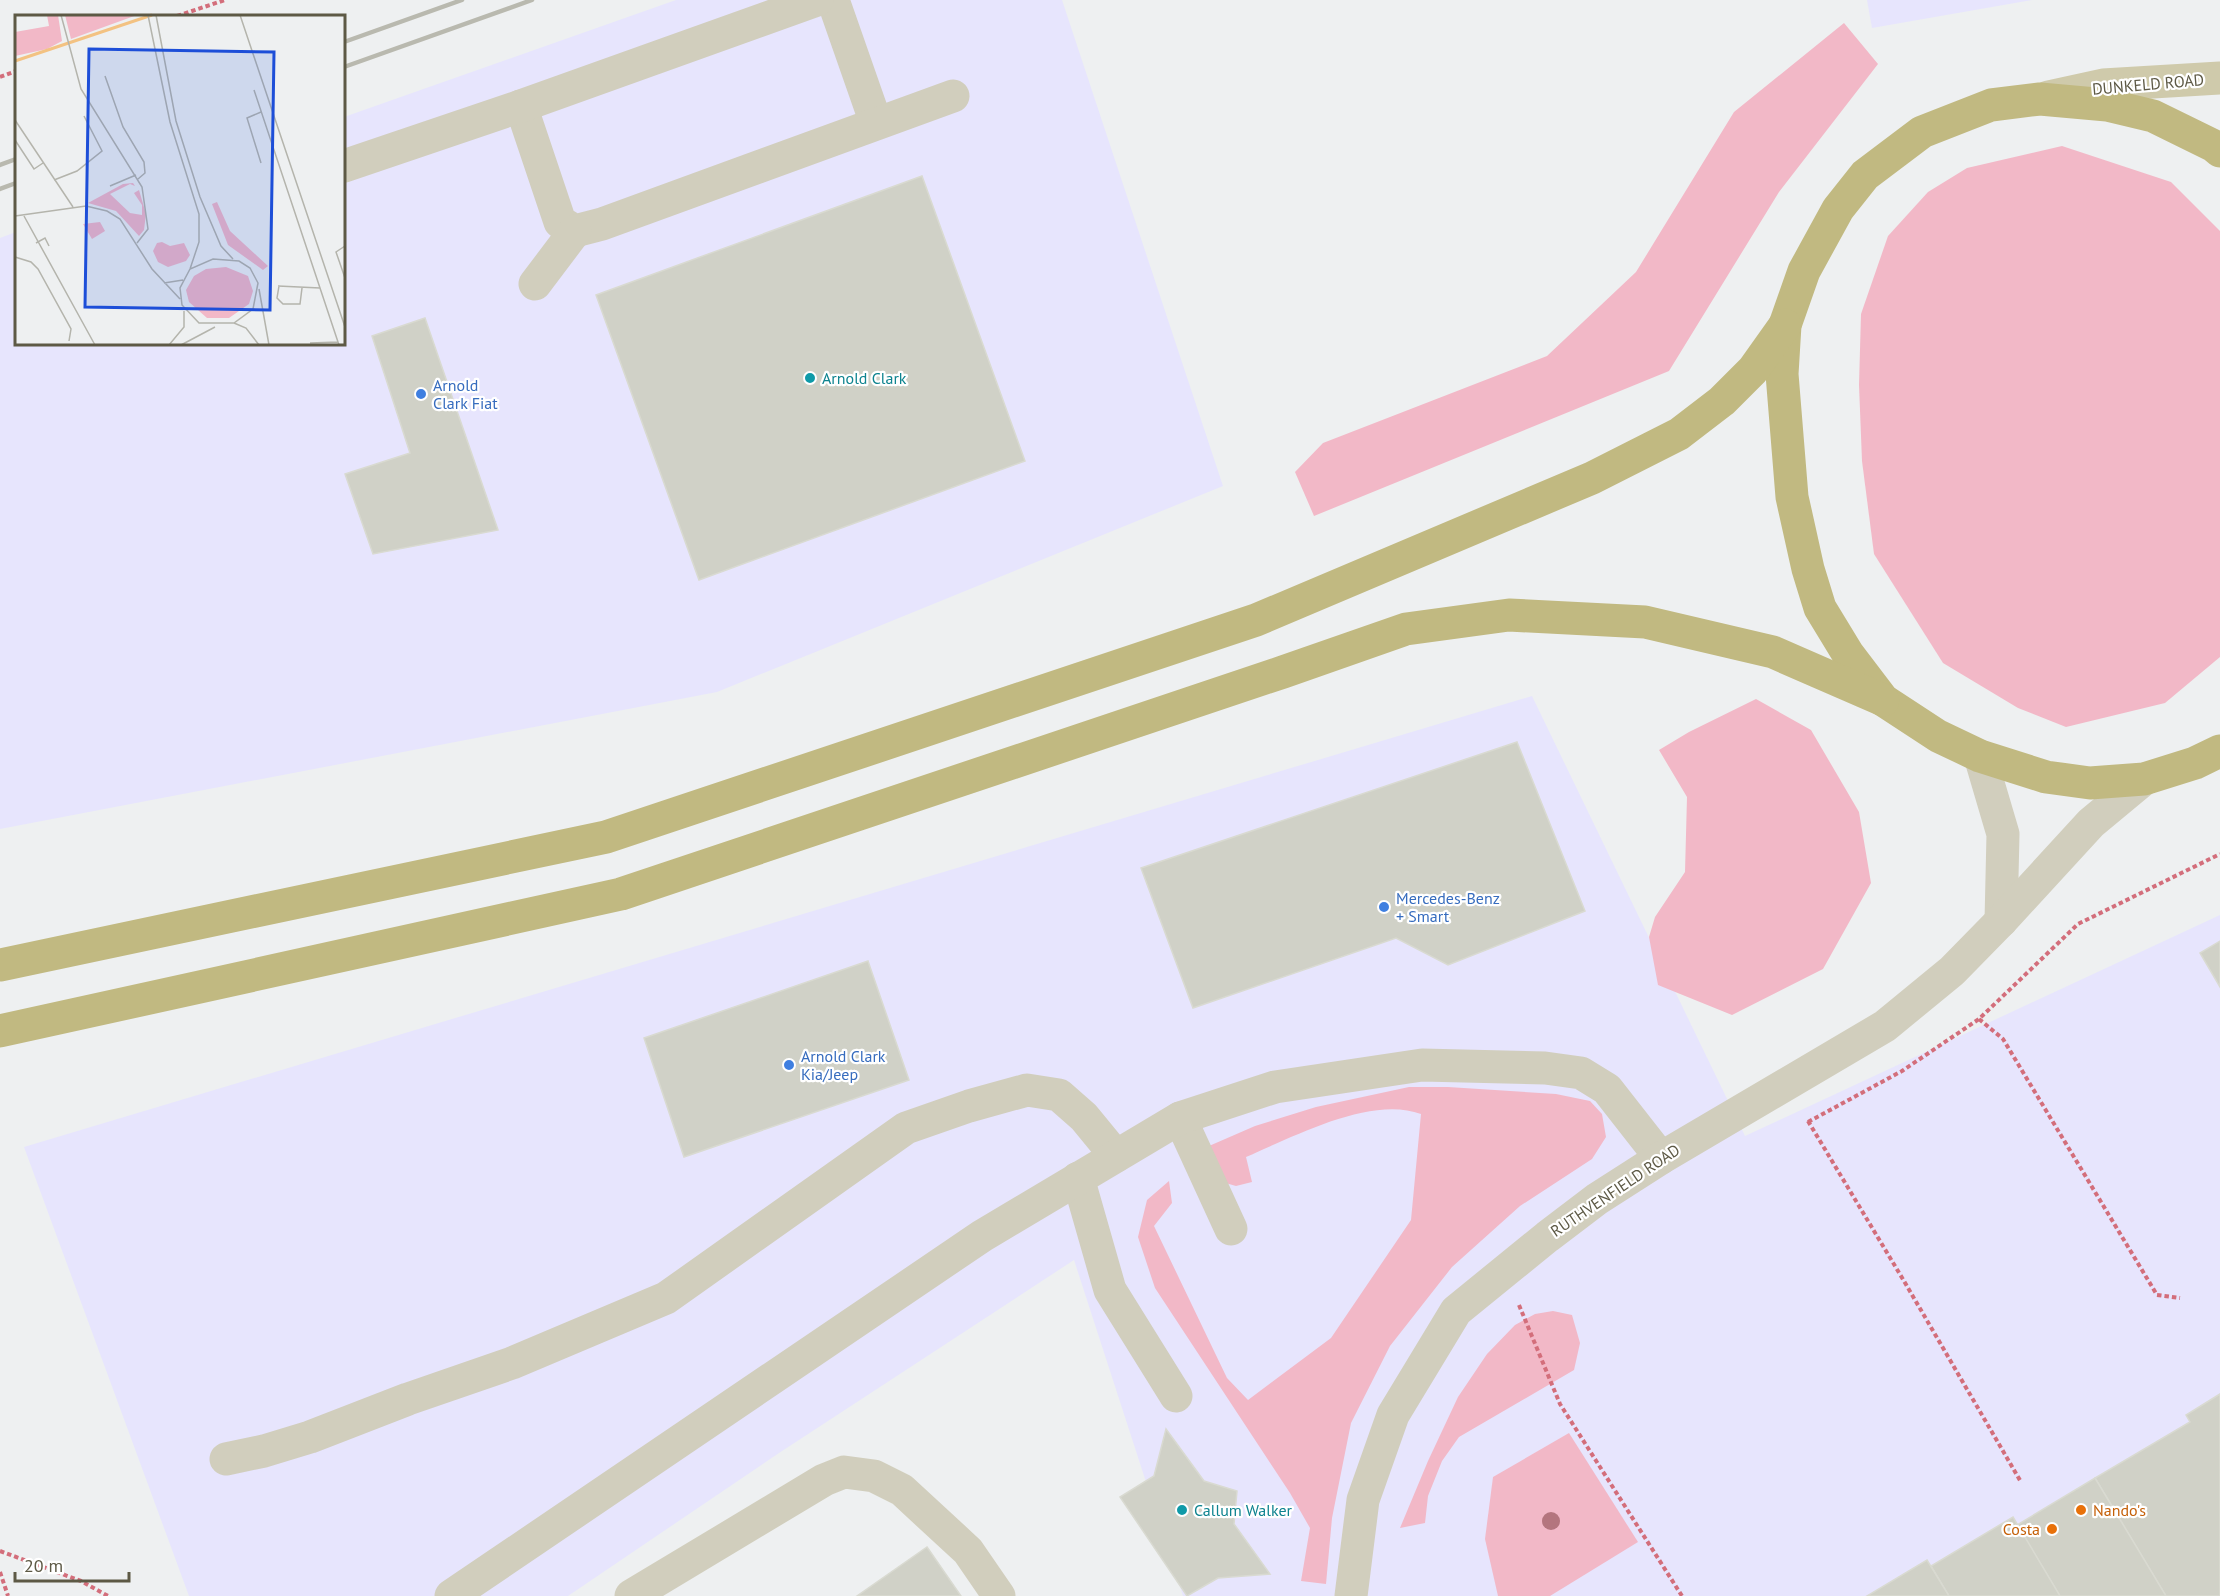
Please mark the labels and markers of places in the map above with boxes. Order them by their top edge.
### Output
place label: Arnold Clark [822,368,907,388]
marker: Arnold Clark [803,371,817,385]
place label: Arnold Clark Fiat [433,375,498,413]
marker: Arnold Clark Fiat [414,387,428,401]
place label: Mercedes-Benz + Smart [1396,888,1500,926]
marker: Mercedes-Benz + Smart [1377,900,1391,914]
place label: Arnold Clark Kia/Jeep [801,1046,886,1084]
marker: Arnold Clark Kia/Jeep [782,1058,796,1072]
place label: Callum Walker [1194,1500,1293,1520]
place label: Nando's [2093,1500,2146,1520]
marker: Callum Walker [1175,1503,1189,1517]
marker: Nando's [2074,1503,2088,1517]
place label: Costa [2003,1519,2040,1539]
marker: Costa [2045,1522,2059,1536]

